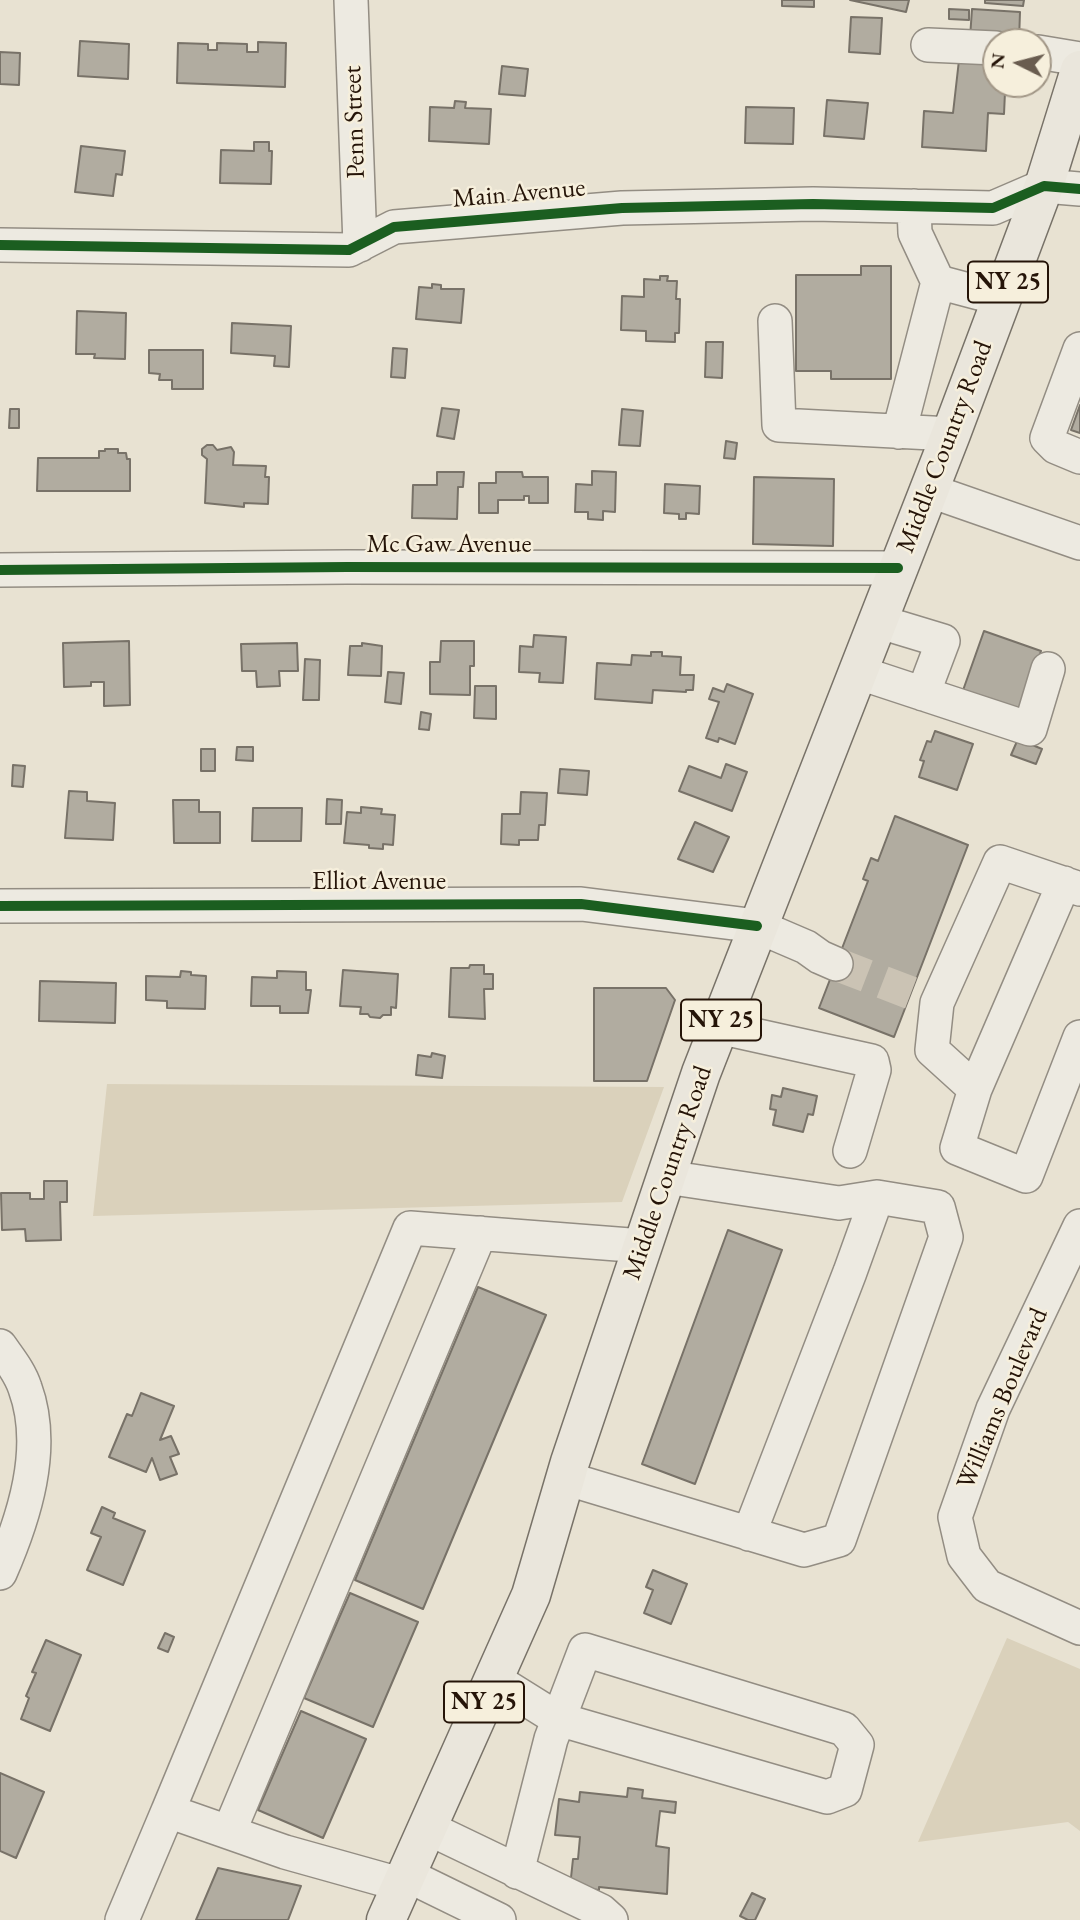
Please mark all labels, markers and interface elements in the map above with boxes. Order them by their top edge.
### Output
north arrow [982,28,1052,98]
text: N [984,52,1011,70]
street label: Penn Street [337,65,373,179]
street label: Main Avenue [451,173,587,215]
road number: NY 25 [968,262,1048,302]
street label: Middle Country Road [890,337,1000,557]
street label: Mc Gaw Avenue [366,529,532,561]
street label: Elliot Avenue [312,866,446,898]
road number: NY 25 [681,1000,761,1040]
street label: Middle Country Road [617,1062,719,1284]
street label: Williams Boulevard [951,1304,1055,1494]
road number: NY 25 [444,1682,524,1722]

